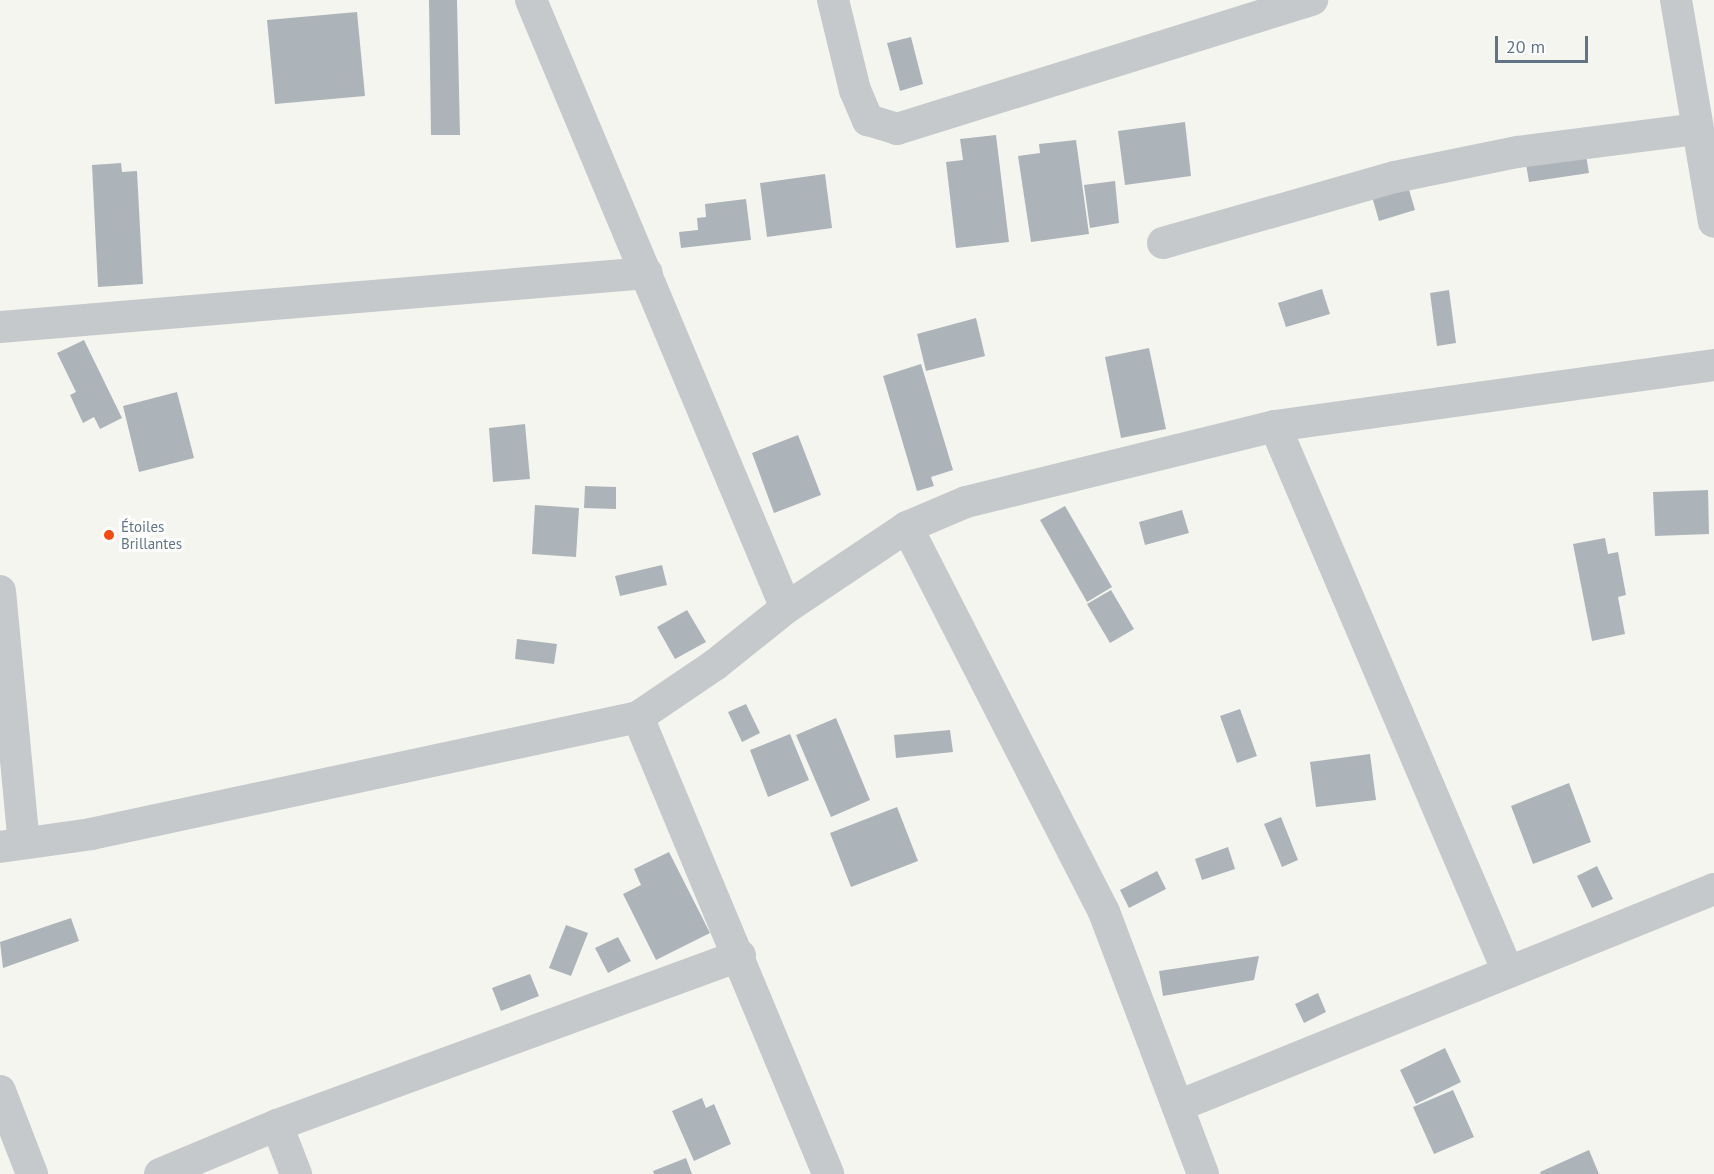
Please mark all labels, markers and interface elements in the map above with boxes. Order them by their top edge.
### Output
scale bar [1498,24,1591,62]
text: 20 m [1506,35,1545,58]
place label: Étoiles Brillantes [121,517,182,552]
marker: Étoiles Brillantes [102,528,116,542]

